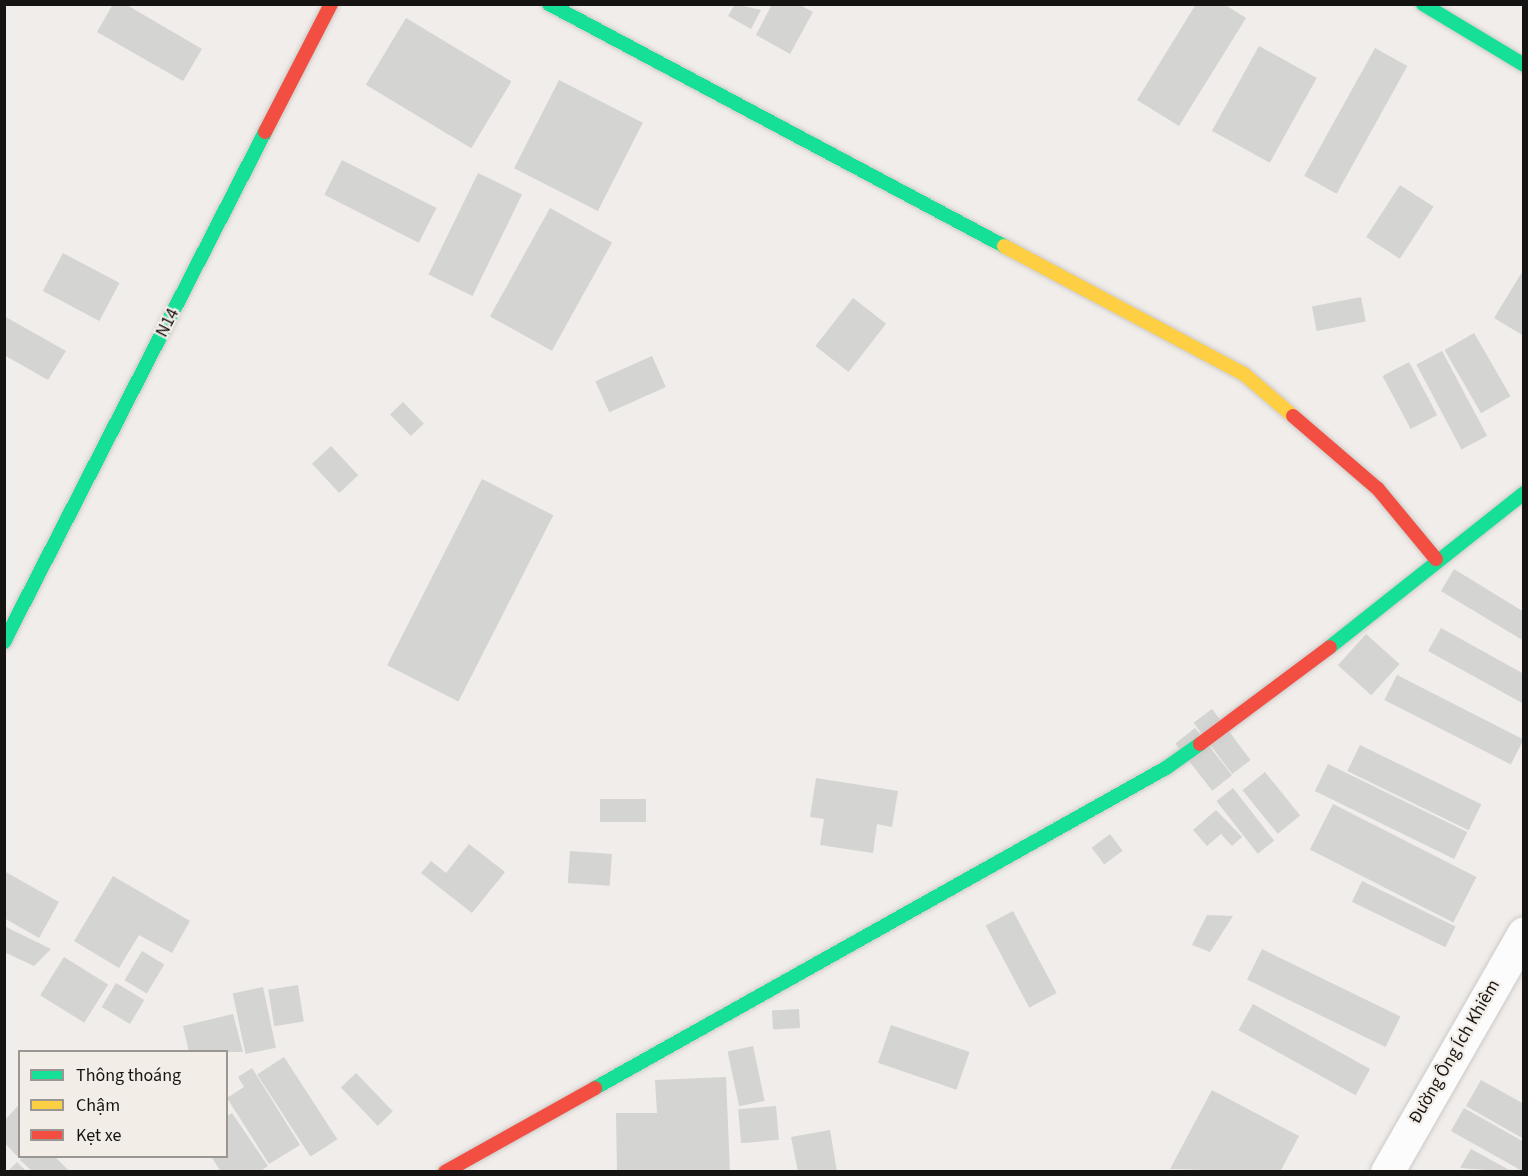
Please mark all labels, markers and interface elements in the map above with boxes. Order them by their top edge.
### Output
street label: N14 [152,305,184,341]
street label: Đường Ông Ích Khiêm [1405,976,1505,1128]
legend [18,1050,228,1158]
text: Thông thoáng [76,1063,181,1088]
text: Chậm [76,1093,120,1118]
text: Kẹt xe [76,1123,121,1148]

